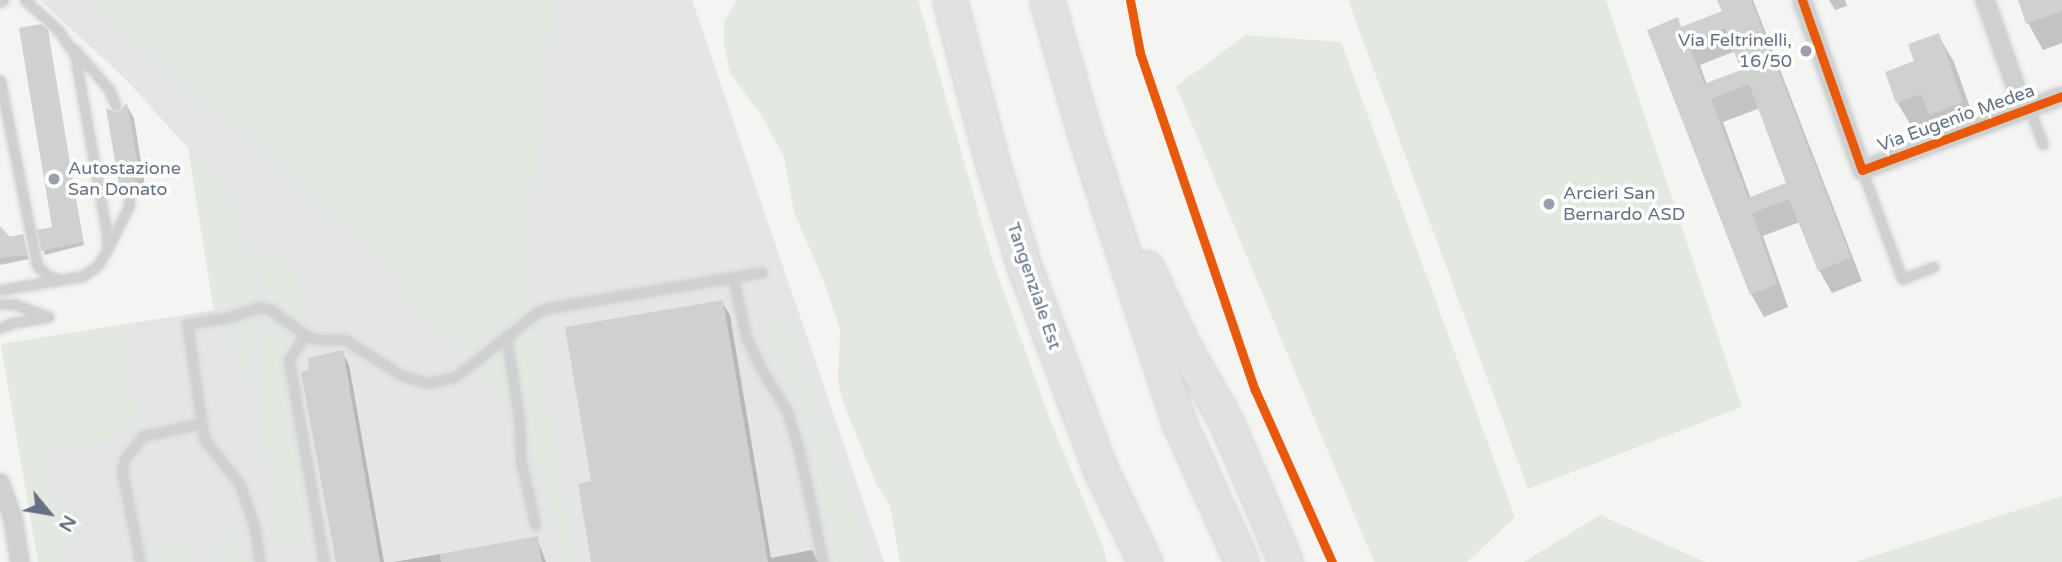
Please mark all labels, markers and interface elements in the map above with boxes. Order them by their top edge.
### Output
place label: Via Feltrinelli, 16/50 [1678,30,1792,72]
marker: Via Feltrinelli, 16/50 [1798,43,1814,59]
street label: Via Eugenio Medea [1875,80,2037,156]
place label: Autostazione San Donato [68,158,181,200]
marker: Autostazione San Donato [46,171,62,187]
place label: Arcieri San Bernardo ASD [1563,183,1685,226]
marker: Arcieri San Bernardo ASD [1541,196,1557,212]
street label: Tangenziale Est [1002,220,1066,352]
north arrow [14,478,84,548]
text: N [54,511,81,536]

